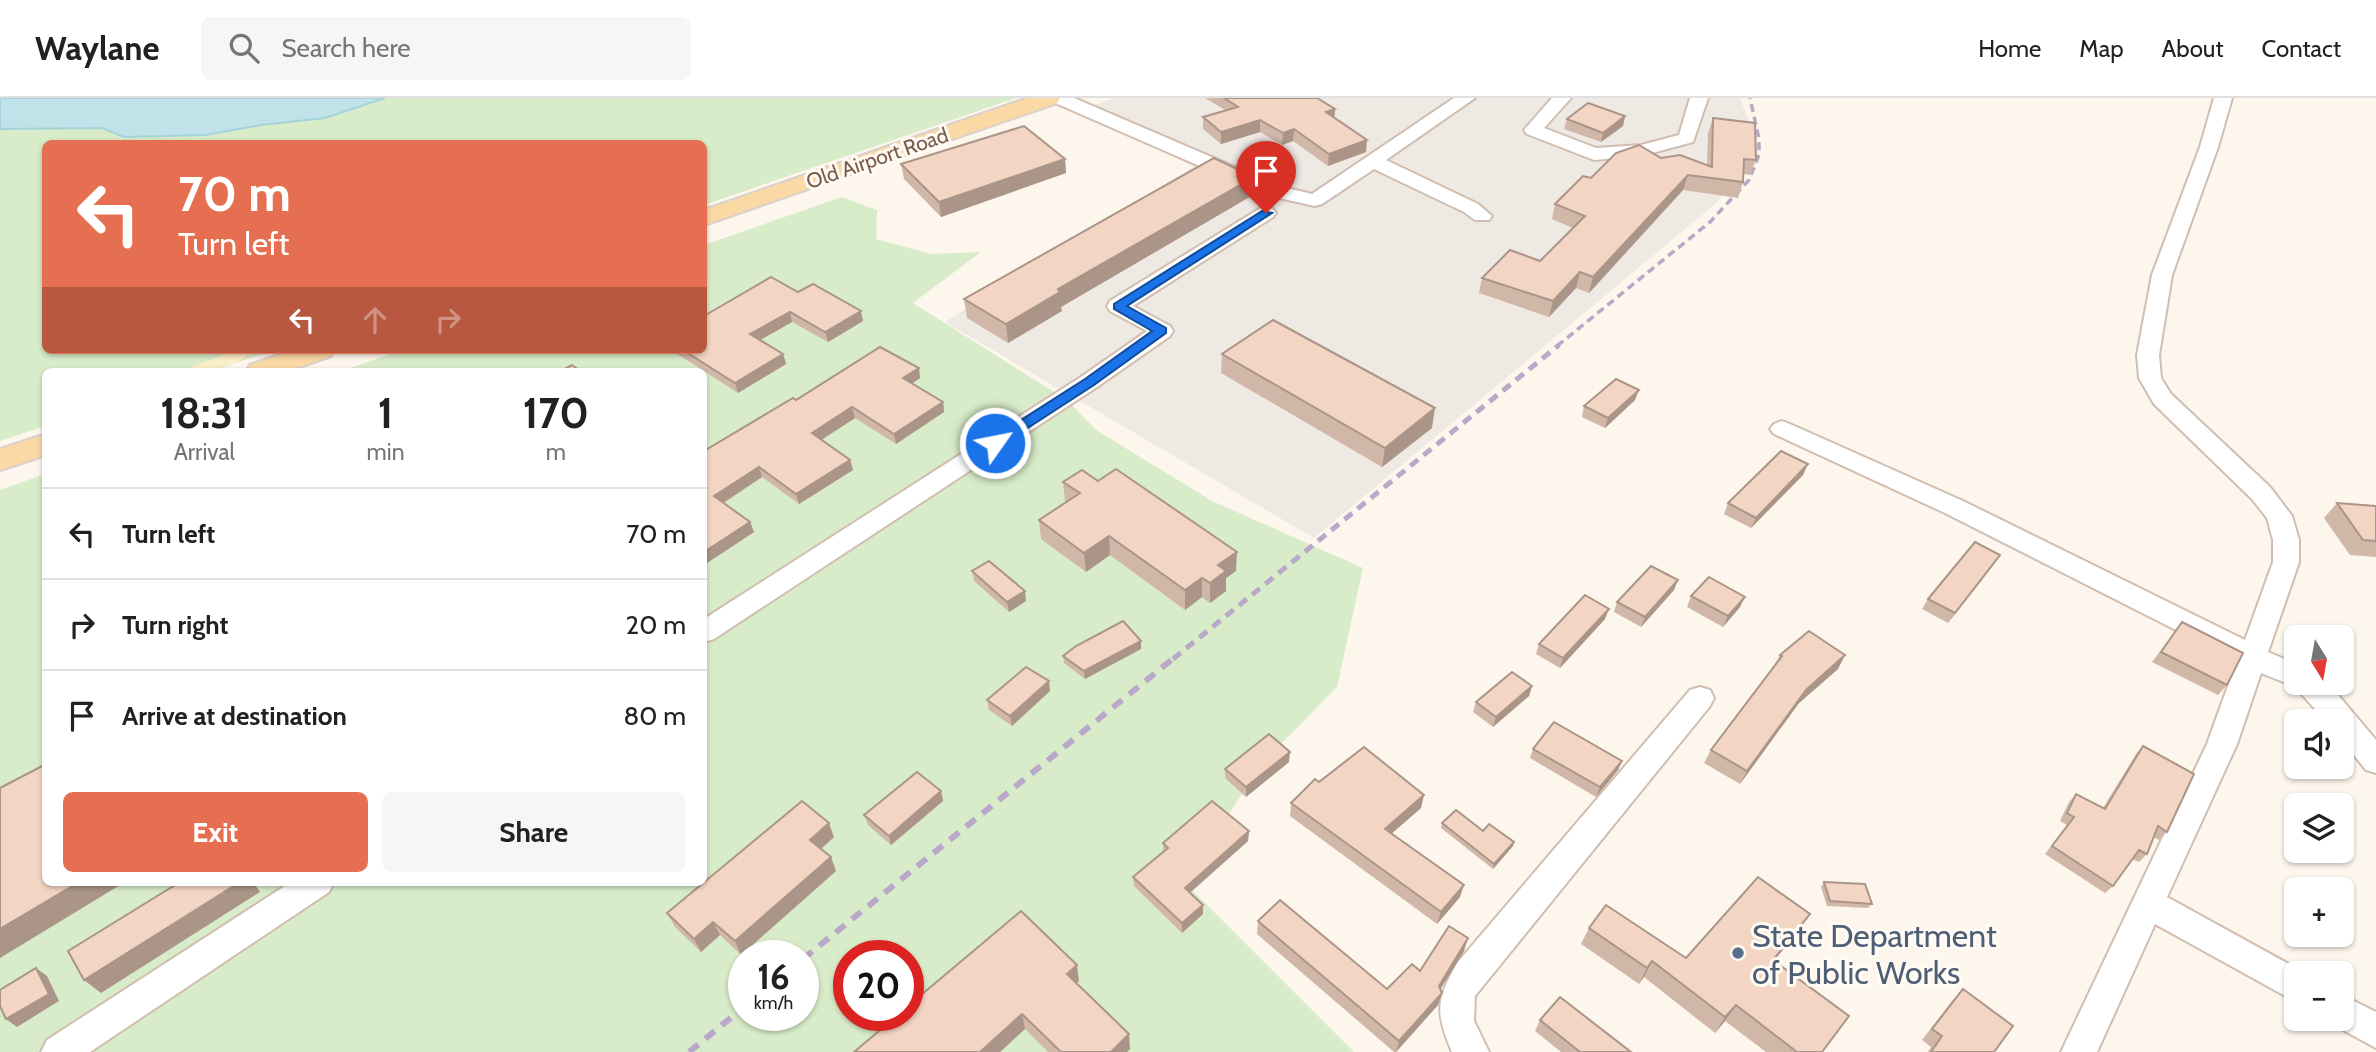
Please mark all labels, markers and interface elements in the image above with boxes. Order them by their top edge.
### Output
search box [201,17,691,80]
text: Waylane [35,28,159,68]
icon: search [225,29,263,67]
text: Search here [281,32,411,64]
text: Home [1978,34,2041,63]
text: Map [2079,34,2124,63]
text: About [2162,34,2224,63]
text: Contact [2262,34,2341,63]
street label: Old Airport Road [803,122,951,194]
pin [1236,141,1296,213]
icon: arrive [1247,152,1285,190]
text: 70 m [178,164,291,223]
icon: left [63,168,154,259]
text: Turn left [178,224,289,263]
icon: left [283,301,321,339]
icon: ahead [356,301,394,339]
icon: right [429,301,467,339]
text: 18:31 [160,387,248,439]
text: 1 [378,387,393,439]
text: 170 [523,387,589,439]
position arrow [958,406,1032,480]
text: Arrival [174,438,235,466]
text: min [367,438,405,466]
text: m [546,438,566,466]
icon: left [63,515,101,553]
text: Turn left [122,518,215,550]
text: 70 m [626,518,686,550]
icon: right [63,606,101,644]
text: Turn right [122,609,228,641]
text: 20 m [626,609,686,641]
north arrow [2284,625,2354,695]
map controls [2284,625,2354,1031]
icon: arrive [63,697,101,735]
text: Arrive at destination [122,700,347,732]
text: 80 m [623,700,686,732]
button: sound [2284,709,2354,779]
button: Exit [63,792,368,872]
button: Share [382,792,686,872]
button: layers [2284,793,2354,863]
button: + [2284,877,2354,947]
place label: State Department of Public Works [1752,916,1997,992]
speed limit sign: 20 [833,940,924,1031]
marker: State Department of Public Works [1730,945,1746,961]
text: 16 [757,955,790,998]
button: − [2284,961,2354,1031]
text: km/h [754,992,793,1014]

